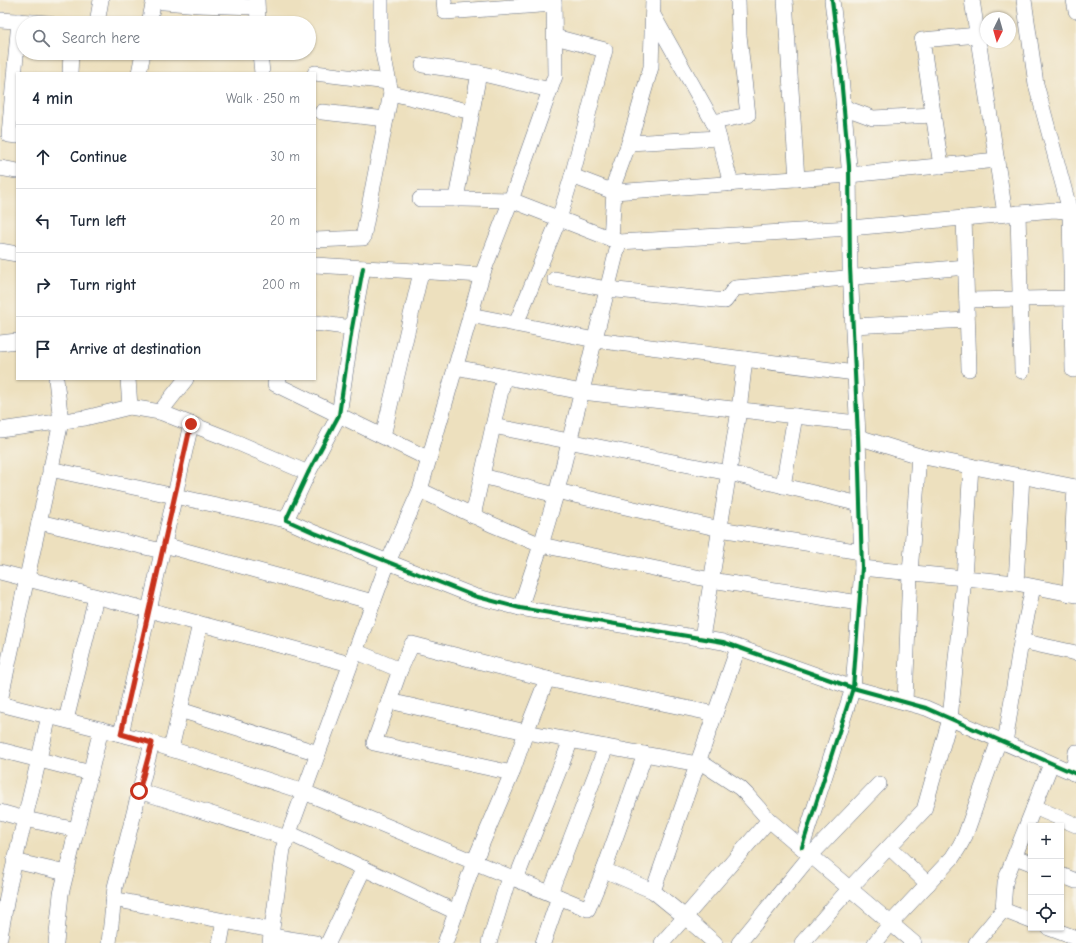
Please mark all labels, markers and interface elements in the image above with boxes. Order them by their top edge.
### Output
north arrow [980,12,1016,48]
search box [16,16,316,60]
icon: search [30,27,52,49]
text: Search here [62,29,140,47]
text: 4 min [32,89,73,108]
text: Walk · 250 m [226,91,300,106]
icon: ahead [32,146,54,168]
text: Continue [70,148,127,166]
text: 30 m [270,149,300,164]
icon: left [32,210,54,232]
text: Turn left [70,212,126,230]
text: 20 m [270,213,300,228]
icon: right [32,274,54,296]
text: Turn right [70,276,136,294]
text: 200 m [262,277,300,292]
icon: arrive [32,338,54,360]
text: Arrive at destination [70,340,201,358]
route end [182,415,200,433]
route start [130,782,148,800]
map controls [1028,823,1064,931]
button: + [1028,823,1064,859]
button: − [1028,859,1064,895]
button: locate [1028,895,1064,931]

